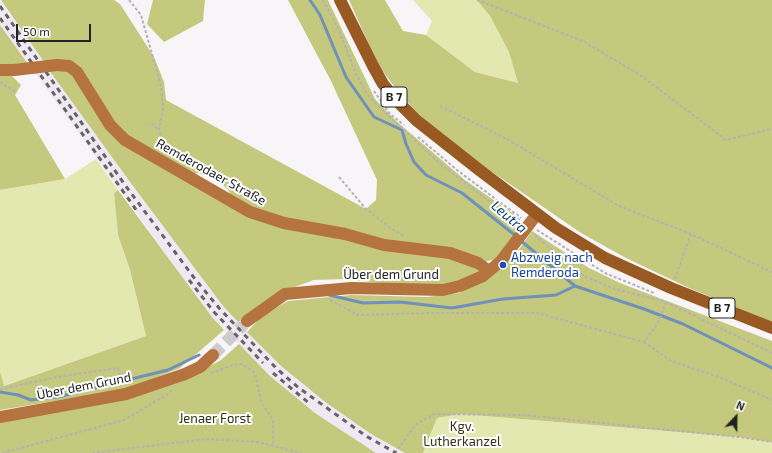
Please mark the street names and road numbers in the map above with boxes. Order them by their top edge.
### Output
road number: B 7 [381,87,407,107]
street label: Remderodaer Straße [153,135,269,209]
street label: Über dem Grund [343,267,439,283]
road number: B 7 [709,298,735,318]
street label: Über dem Grund [36,369,132,403]

